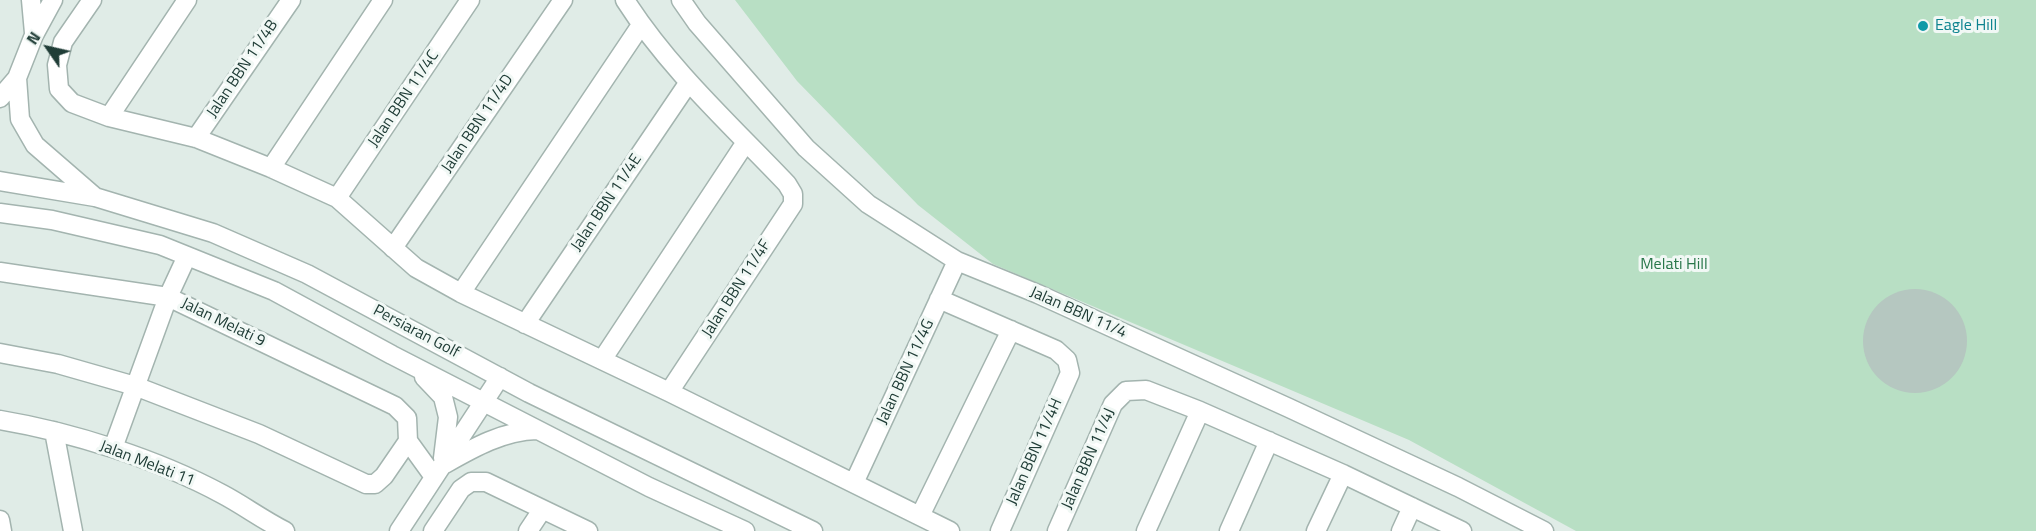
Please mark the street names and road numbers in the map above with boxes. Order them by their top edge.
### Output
street label: Jalan BBN 11/4B [203,16,283,122]
street label: Jalan BBN 11/4C [365,47,443,151]
street label: Jalan BBN 11/4D [438,71,518,177]
street label: Jalan BBN 11/4E [567,151,647,255]
street label: Jalan BBN 11/4F [698,237,776,341]
street label: Jalan BBN 11/4 [1027,283,1129,343]
street label: Jalan Melati 9 [178,294,268,352]
street label: Persiaran Golf [370,301,462,363]
street label: Jalan BBN 11/4G [873,316,939,428]
street label: Jalan BBN 11/4H [1003,396,1067,508]
street label: Jalan BBN 11/4J [1058,405,1120,513]
street label: Jalan Melati 11 [97,437,197,491]

